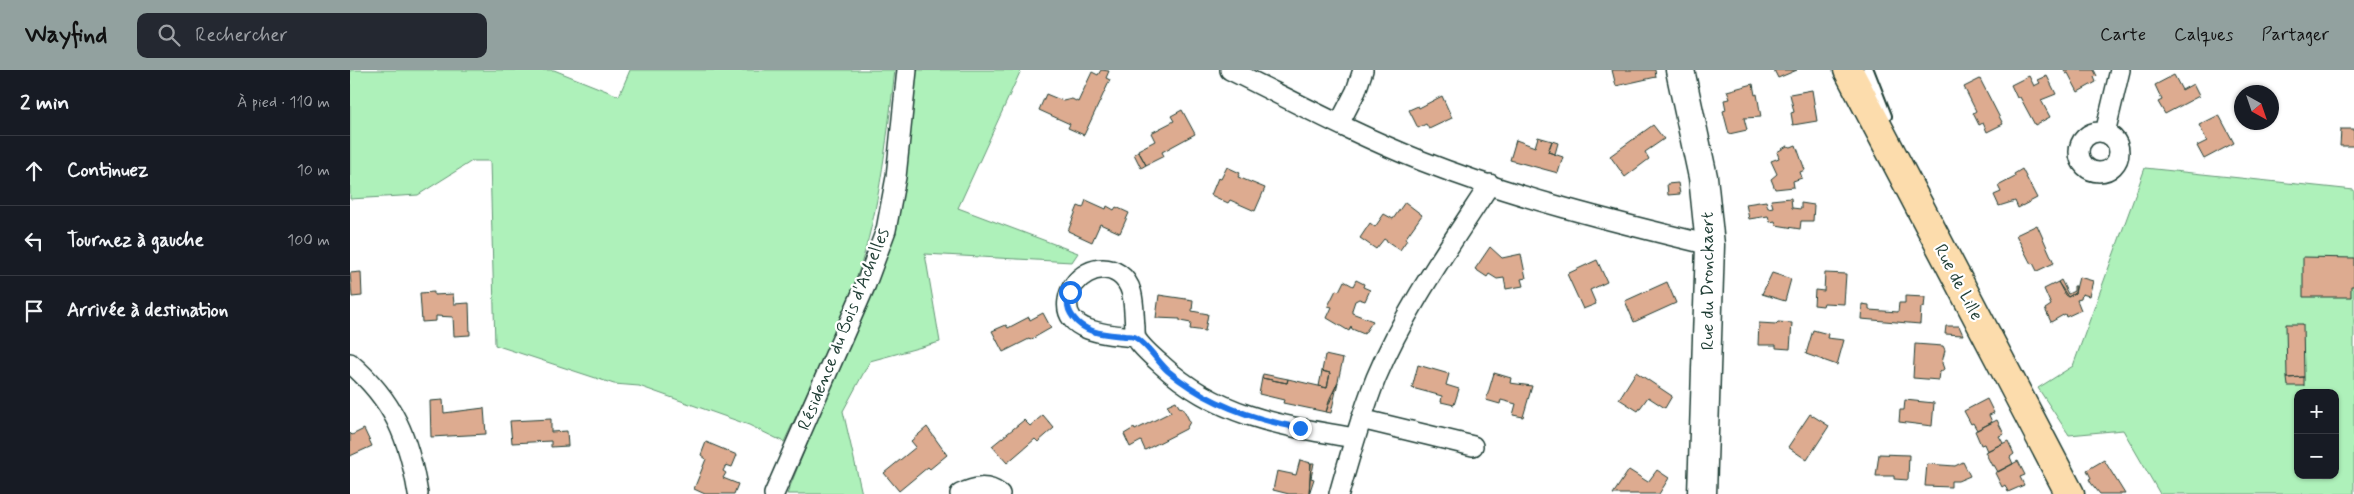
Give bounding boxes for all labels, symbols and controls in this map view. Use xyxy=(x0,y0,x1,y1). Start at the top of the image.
search box xyxy=(137,13,487,58)
text: Wayfind xyxy=(25,20,107,51)
icon: search xyxy=(155,21,183,49)
text: Rechercher xyxy=(195,23,288,48)
text: Carte xyxy=(2100,23,2146,47)
text: Calques xyxy=(2174,23,2233,47)
text: Partager xyxy=(2261,23,2329,47)
north arrow xyxy=(2234,85,2279,130)
text: 2 min xyxy=(20,89,69,117)
text: À pied · 110 m xyxy=(237,92,330,113)
icon: ahead xyxy=(20,157,48,185)
text: Continuez xyxy=(67,158,148,183)
text: 10 m xyxy=(297,160,330,181)
street label: Rue du Dronckaert xyxy=(1696,211,1720,350)
street label: Résidence du Bois d'Achelles xyxy=(792,225,896,434)
icon: left xyxy=(20,227,48,255)
text: Tournez à gauche xyxy=(67,228,204,253)
text: 100 m xyxy=(287,230,330,251)
street label: Rue de Lille xyxy=(1928,240,1988,325)
route start xyxy=(1059,281,1082,304)
icon: arrive xyxy=(20,297,48,325)
text: Arrivée à destination xyxy=(67,298,228,323)
map controls xyxy=(2294,389,2339,479)
button: + xyxy=(2294,389,2339,434)
route end xyxy=(1289,417,1312,440)
button: − xyxy=(2294,434,2339,479)

